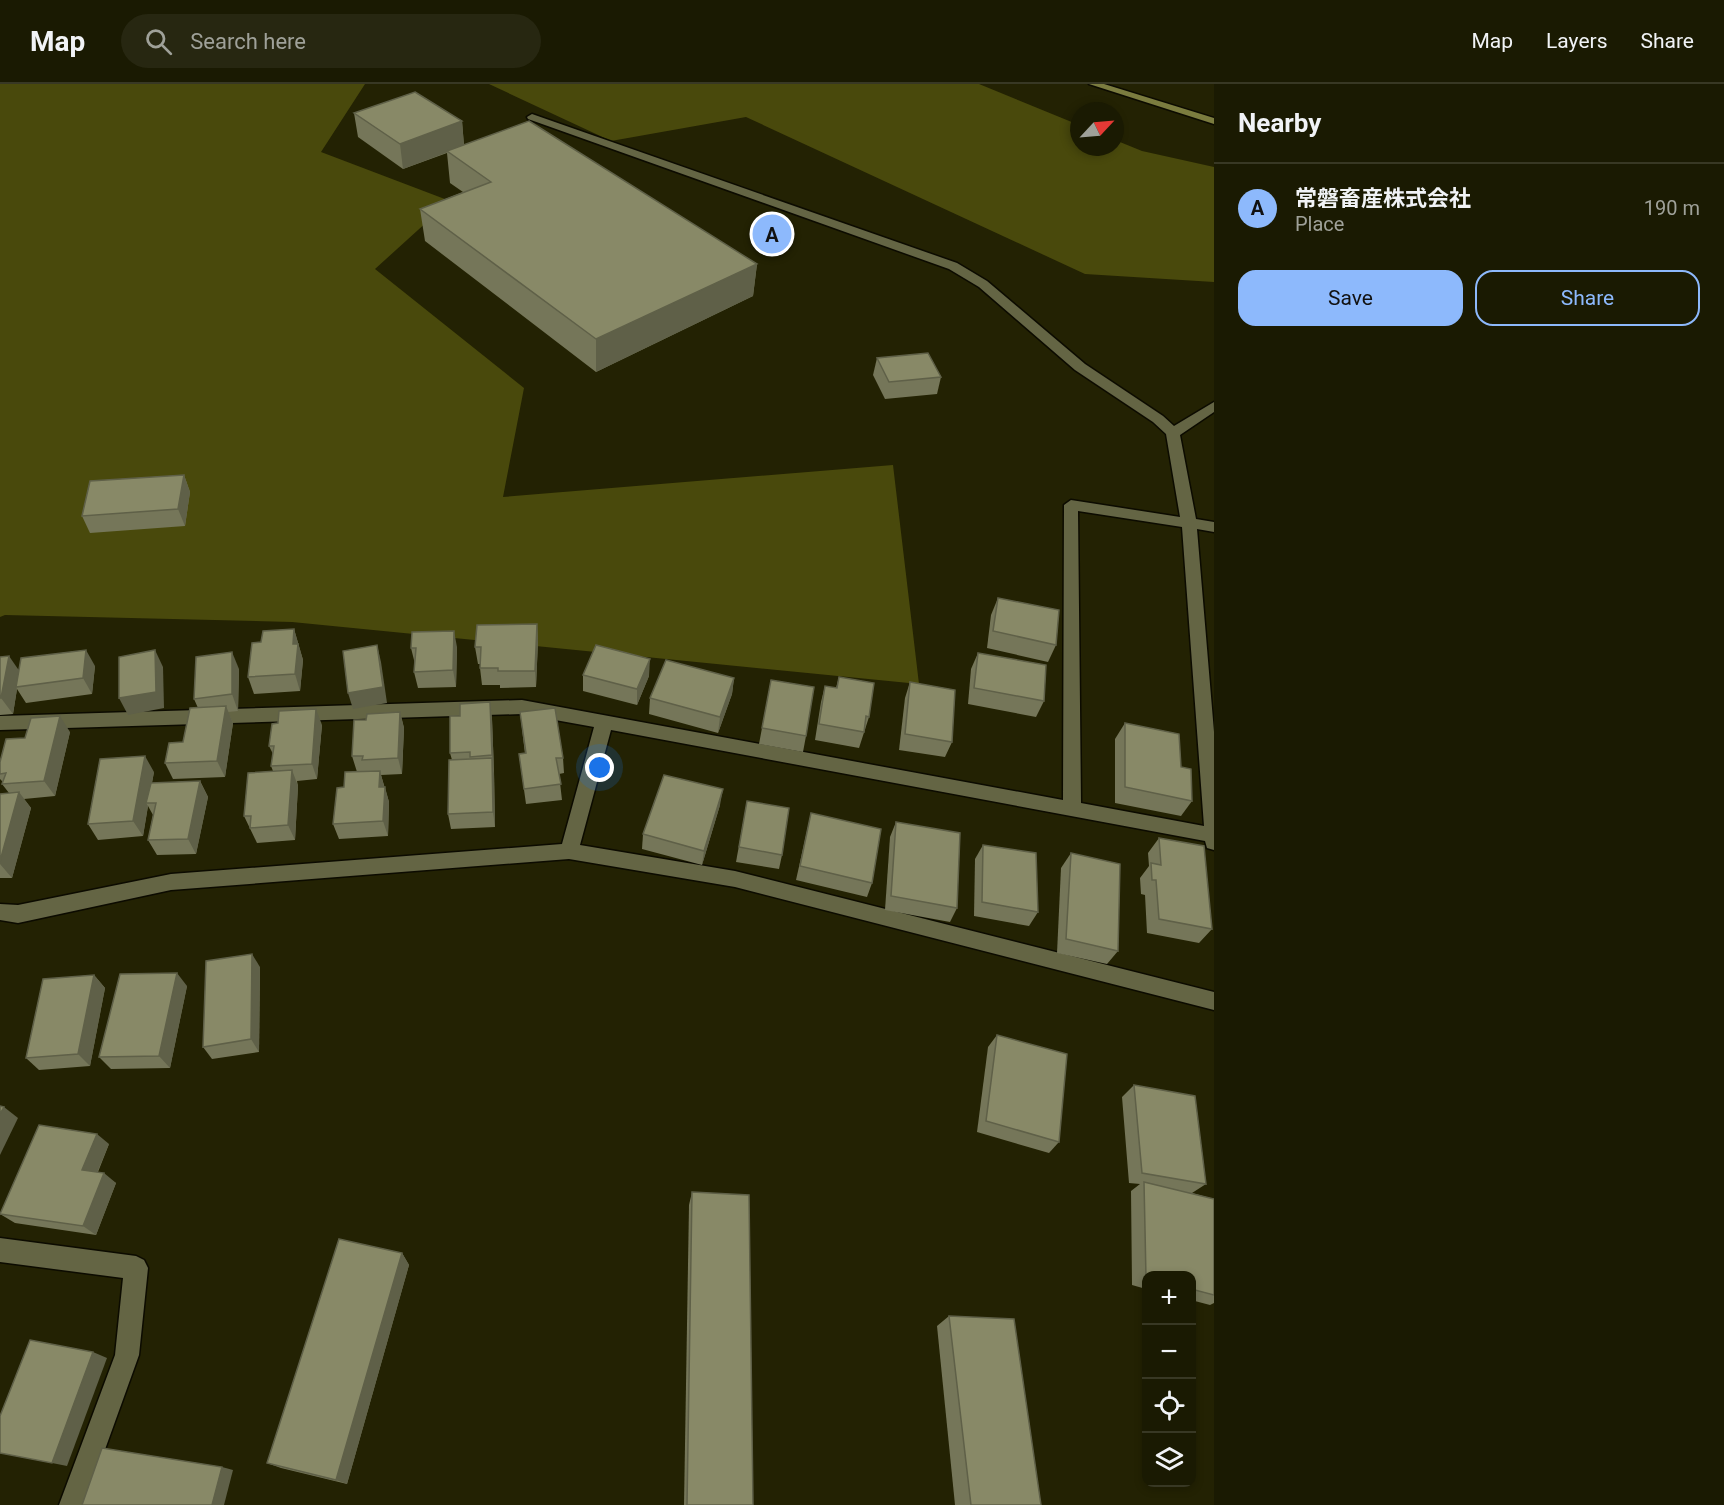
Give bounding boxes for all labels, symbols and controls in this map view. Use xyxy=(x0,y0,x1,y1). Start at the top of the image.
search box xyxy=(121,14,541,68)
text: Map xyxy=(30,25,85,58)
icon: search xyxy=(142,25,175,58)
text: Search here xyxy=(190,29,306,54)
text: Map xyxy=(1471,29,1513,53)
text: Layers xyxy=(1546,29,1607,53)
text: Share xyxy=(1640,29,1694,53)
north arrow xyxy=(1070,102,1124,156)
text: Nearby xyxy=(1238,108,1321,138)
text: 常磐畜産株式会社 xyxy=(1295,186,1471,211)
text: A xyxy=(1251,196,1264,220)
text: 190 m xyxy=(1644,196,1700,220)
pin: A xyxy=(752,212,792,256)
text: Place xyxy=(1295,212,1344,236)
button: Save xyxy=(1238,270,1463,326)
button: Share xyxy=(1475,270,1700,326)
your location xyxy=(585,753,614,782)
map controls xyxy=(1142,1271,1196,1487)
button: + xyxy=(1142,1271,1196,1325)
button: − xyxy=(1142,1325,1196,1379)
button: locate xyxy=(1142,1379,1196,1433)
button: layers xyxy=(1142,1433,1196,1487)

